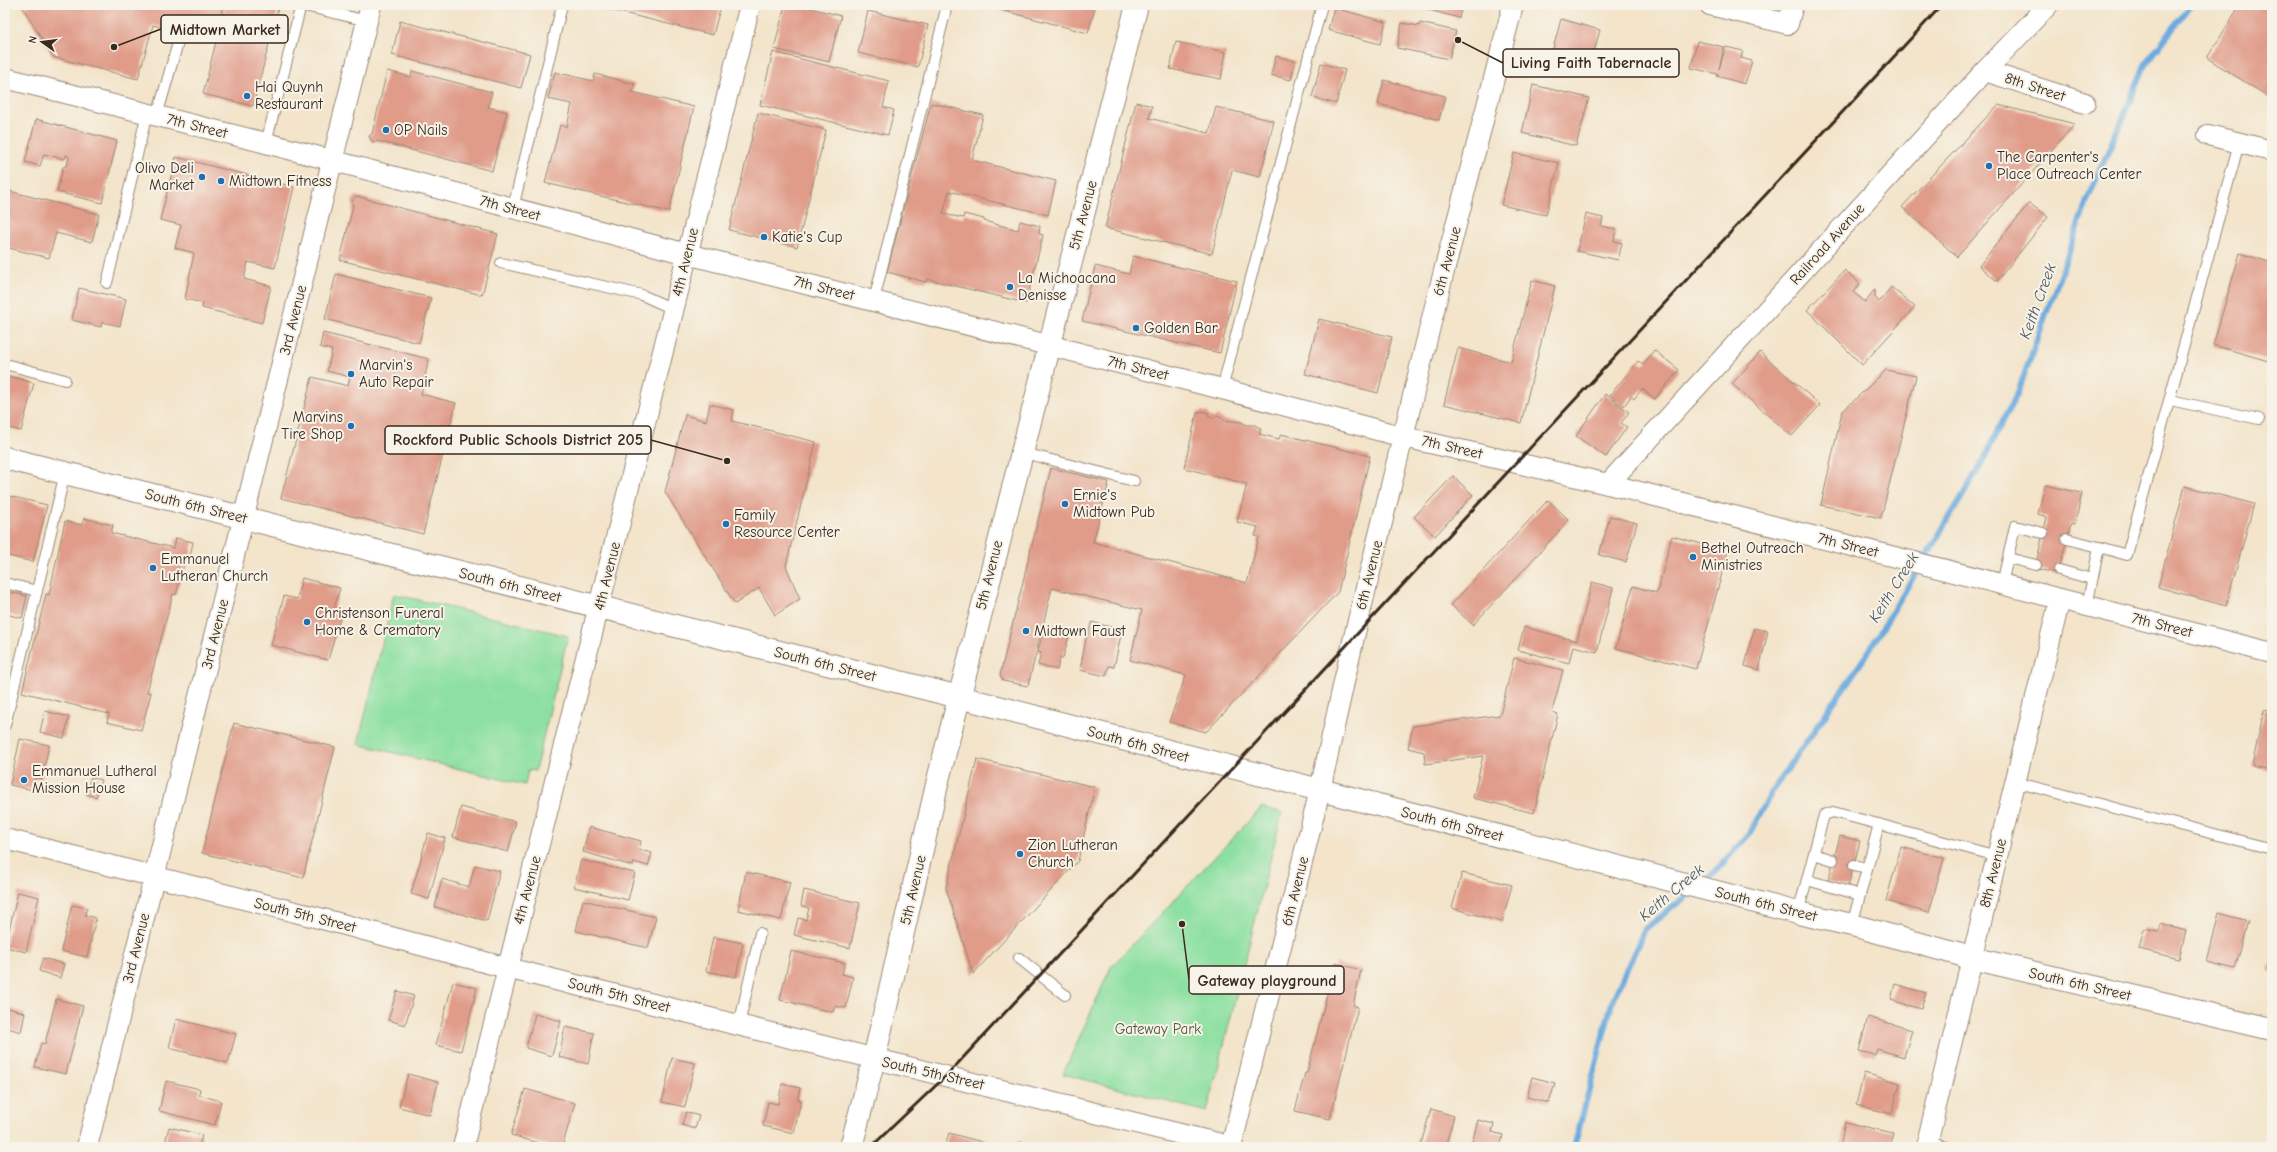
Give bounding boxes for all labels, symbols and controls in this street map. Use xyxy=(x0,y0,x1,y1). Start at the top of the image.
callout: Midtown Market xyxy=(161,15,288,43)
text: Midtown Market xyxy=(170,21,281,39)
north arrow xyxy=(22,22,62,62)
text: N xyxy=(26,35,40,45)
callout: Living Faith Tabernacle xyxy=(1503,49,1679,77)
text: Living Faith Tabernacle xyxy=(1511,54,1671,72)
street label: 8th Street xyxy=(2002,69,2068,105)
place label: Hai Quynh Restaurant xyxy=(255,78,323,113)
marker: Hai Quynh Restaurant xyxy=(242,91,252,101)
street label: 7th Street xyxy=(165,110,230,142)
place label: OP Nails xyxy=(394,121,448,139)
marker: OP Nails xyxy=(381,125,391,135)
place label: The Carpenter's Place Outreach Center xyxy=(1997,148,2141,183)
place label: Olivo Deli Market xyxy=(135,159,195,194)
marker: The Carpenter's Place Outreach Center xyxy=(1984,161,1994,171)
marker: Olivo Deli Market xyxy=(197,172,207,182)
place label: Midtown Fitness xyxy=(229,172,332,190)
marker: Midtown Fitness xyxy=(216,176,226,186)
street label: 5th Avenue xyxy=(1065,178,1101,252)
street label: 7th Street xyxy=(478,191,543,225)
street label: Railroad Avenue xyxy=(1786,199,1869,288)
street label: 6th Avenue xyxy=(1429,224,1465,298)
street label: 4th Avenue xyxy=(668,225,702,298)
place label: Katie's Cup xyxy=(772,228,842,246)
marker: Katie's Cup xyxy=(759,232,769,242)
water label: Keith Creek xyxy=(2016,261,2060,342)
place label: La Michoacana Denisse xyxy=(1018,269,1116,304)
street label: 7th Street xyxy=(792,272,857,304)
marker: La Michoacana Denisse xyxy=(1005,282,1015,292)
street label: 3rd Avenue xyxy=(276,283,311,357)
place label: Golden Bar xyxy=(1144,319,1218,337)
marker: Golden Bar xyxy=(1131,323,1141,333)
street label: 7th Street xyxy=(1106,352,1171,384)
place label: Marvin's Auto Repair xyxy=(359,356,434,391)
marker: Marvin's Auto Repair xyxy=(346,369,356,379)
place label: Marvins Tire Shop xyxy=(281,408,343,443)
marker: Marvins Tire Shop xyxy=(346,421,356,431)
callout: Rockford Public Schools District 205 xyxy=(385,426,651,454)
text: Rockford Public Schools District 205 xyxy=(393,431,643,449)
street label: 7th Street xyxy=(1420,431,1485,463)
street label: South 6th Street xyxy=(143,485,249,528)
place label: Ernie's Midtown Pub xyxy=(1073,486,1155,521)
marker: Ernie's Midtown Pub xyxy=(1060,499,1070,509)
place label: Family Resource Center xyxy=(734,506,840,541)
marker: Family Resource Center xyxy=(721,519,731,529)
street label: 7th Street xyxy=(1816,529,1881,561)
street label: 5th Avenue xyxy=(972,538,1006,612)
street label: 6th Avenue xyxy=(1352,538,1386,612)
street label: 4th Avenue xyxy=(590,539,624,612)
place label: Bethel Outreach Ministries xyxy=(1701,539,1804,574)
water label: Keith Creek xyxy=(1865,549,1923,626)
place label: Emmanuel Lutheran Church xyxy=(161,550,268,585)
marker: Bethel Outreach Ministries xyxy=(1688,552,1698,562)
marker: Emmanuel Lutheran Church xyxy=(148,563,158,573)
street label: South 6th Street xyxy=(457,564,563,607)
street label: 3rd Avenue xyxy=(198,597,233,671)
place label: Christenson Funeral Home & Crematory xyxy=(315,604,444,639)
street label: 7th Street xyxy=(2130,609,2195,641)
marker: Christenson Funeral Home & Crematory xyxy=(302,617,312,627)
place label: Midtown Faust xyxy=(1034,622,1126,640)
marker: Midtown Faust xyxy=(1021,626,1031,636)
street label: South 6th Street xyxy=(772,643,878,686)
street label: South 6th Street xyxy=(1085,722,1191,766)
place label: Emmanuel Lutheral Mission House xyxy=(32,762,157,797)
marker: Emmanuel Lutheral Mission House xyxy=(19,775,29,785)
street label: South 6th Street xyxy=(1399,803,1505,846)
place label: Zion Lutheran Church xyxy=(1028,836,1118,871)
street label: 8th Avenue xyxy=(1976,836,2010,910)
marker: Zion Lutheran Church xyxy=(1015,849,1025,859)
street label: 4th Avenue xyxy=(509,853,545,926)
street label: 5th Avenue xyxy=(896,853,930,927)
street label: 6th Avenue xyxy=(1278,854,1312,928)
water label: Keith Creek xyxy=(1636,860,1708,925)
street label: South 6th Street xyxy=(1713,883,1819,926)
street label: South 5th Street xyxy=(252,894,358,937)
street label: 3rd Avenue xyxy=(119,911,154,985)
street label: South 6th Street xyxy=(2027,964,2133,1005)
callout: Gateway playground xyxy=(1189,966,1344,994)
text: Gateway playground xyxy=(1197,972,1337,990)
street label: South 5th Street xyxy=(566,974,672,1017)
park label: Gateway Park xyxy=(1115,1020,1202,1038)
street label: South 5th Street xyxy=(880,1053,986,1094)

